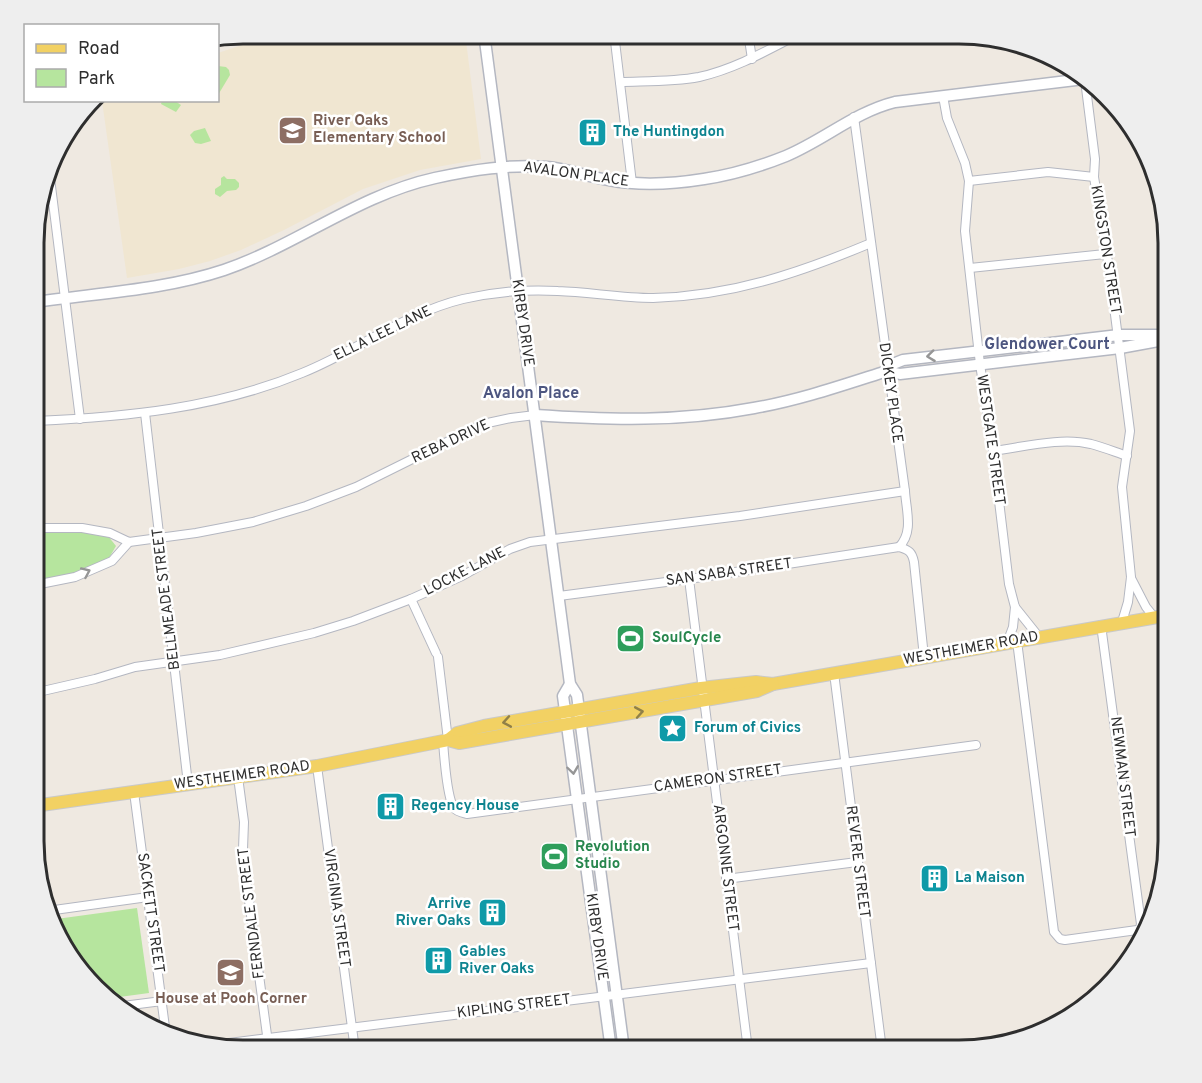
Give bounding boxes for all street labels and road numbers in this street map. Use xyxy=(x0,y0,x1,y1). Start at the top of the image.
street label: AVALON PLACE xyxy=(522,158,630,192)
street label: KINGSTON STREET xyxy=(1085,184,1125,316)
street label: KIRBY DRIVE xyxy=(506,278,538,368)
street label: ELLA LEE LANE xyxy=(331,302,435,366)
street label: DICKEY PLACE xyxy=(874,342,906,445)
street label: WESTGATE STREET xyxy=(971,373,1009,507)
street label: REBA DRIVE xyxy=(409,416,493,468)
street label: BELLMEADE STREET xyxy=(149,527,185,671)
street label: LOCKE LANE xyxy=(421,543,509,601)
street label: SAN SABA STREET xyxy=(665,555,793,591)
street label: WESTHEIMER ROAD xyxy=(902,628,1040,670)
street label: NEWMAN STREET xyxy=(1105,715,1139,839)
street label: WESTHEIMER ROAD xyxy=(173,757,311,795)
street label: CAMERON STREET xyxy=(653,761,783,797)
street label: ARGONNE STREET xyxy=(708,803,742,933)
street label: REVERE STREET xyxy=(841,804,873,920)
street label: FERNDALE STREET xyxy=(235,846,269,980)
street label: VIRGINIA STREET xyxy=(318,847,354,969)
street label: SACKETT STREET xyxy=(132,852,168,974)
street label: KIRBY DRIVE xyxy=(580,892,612,982)
street label: KIPLING STREET xyxy=(456,991,572,1023)

